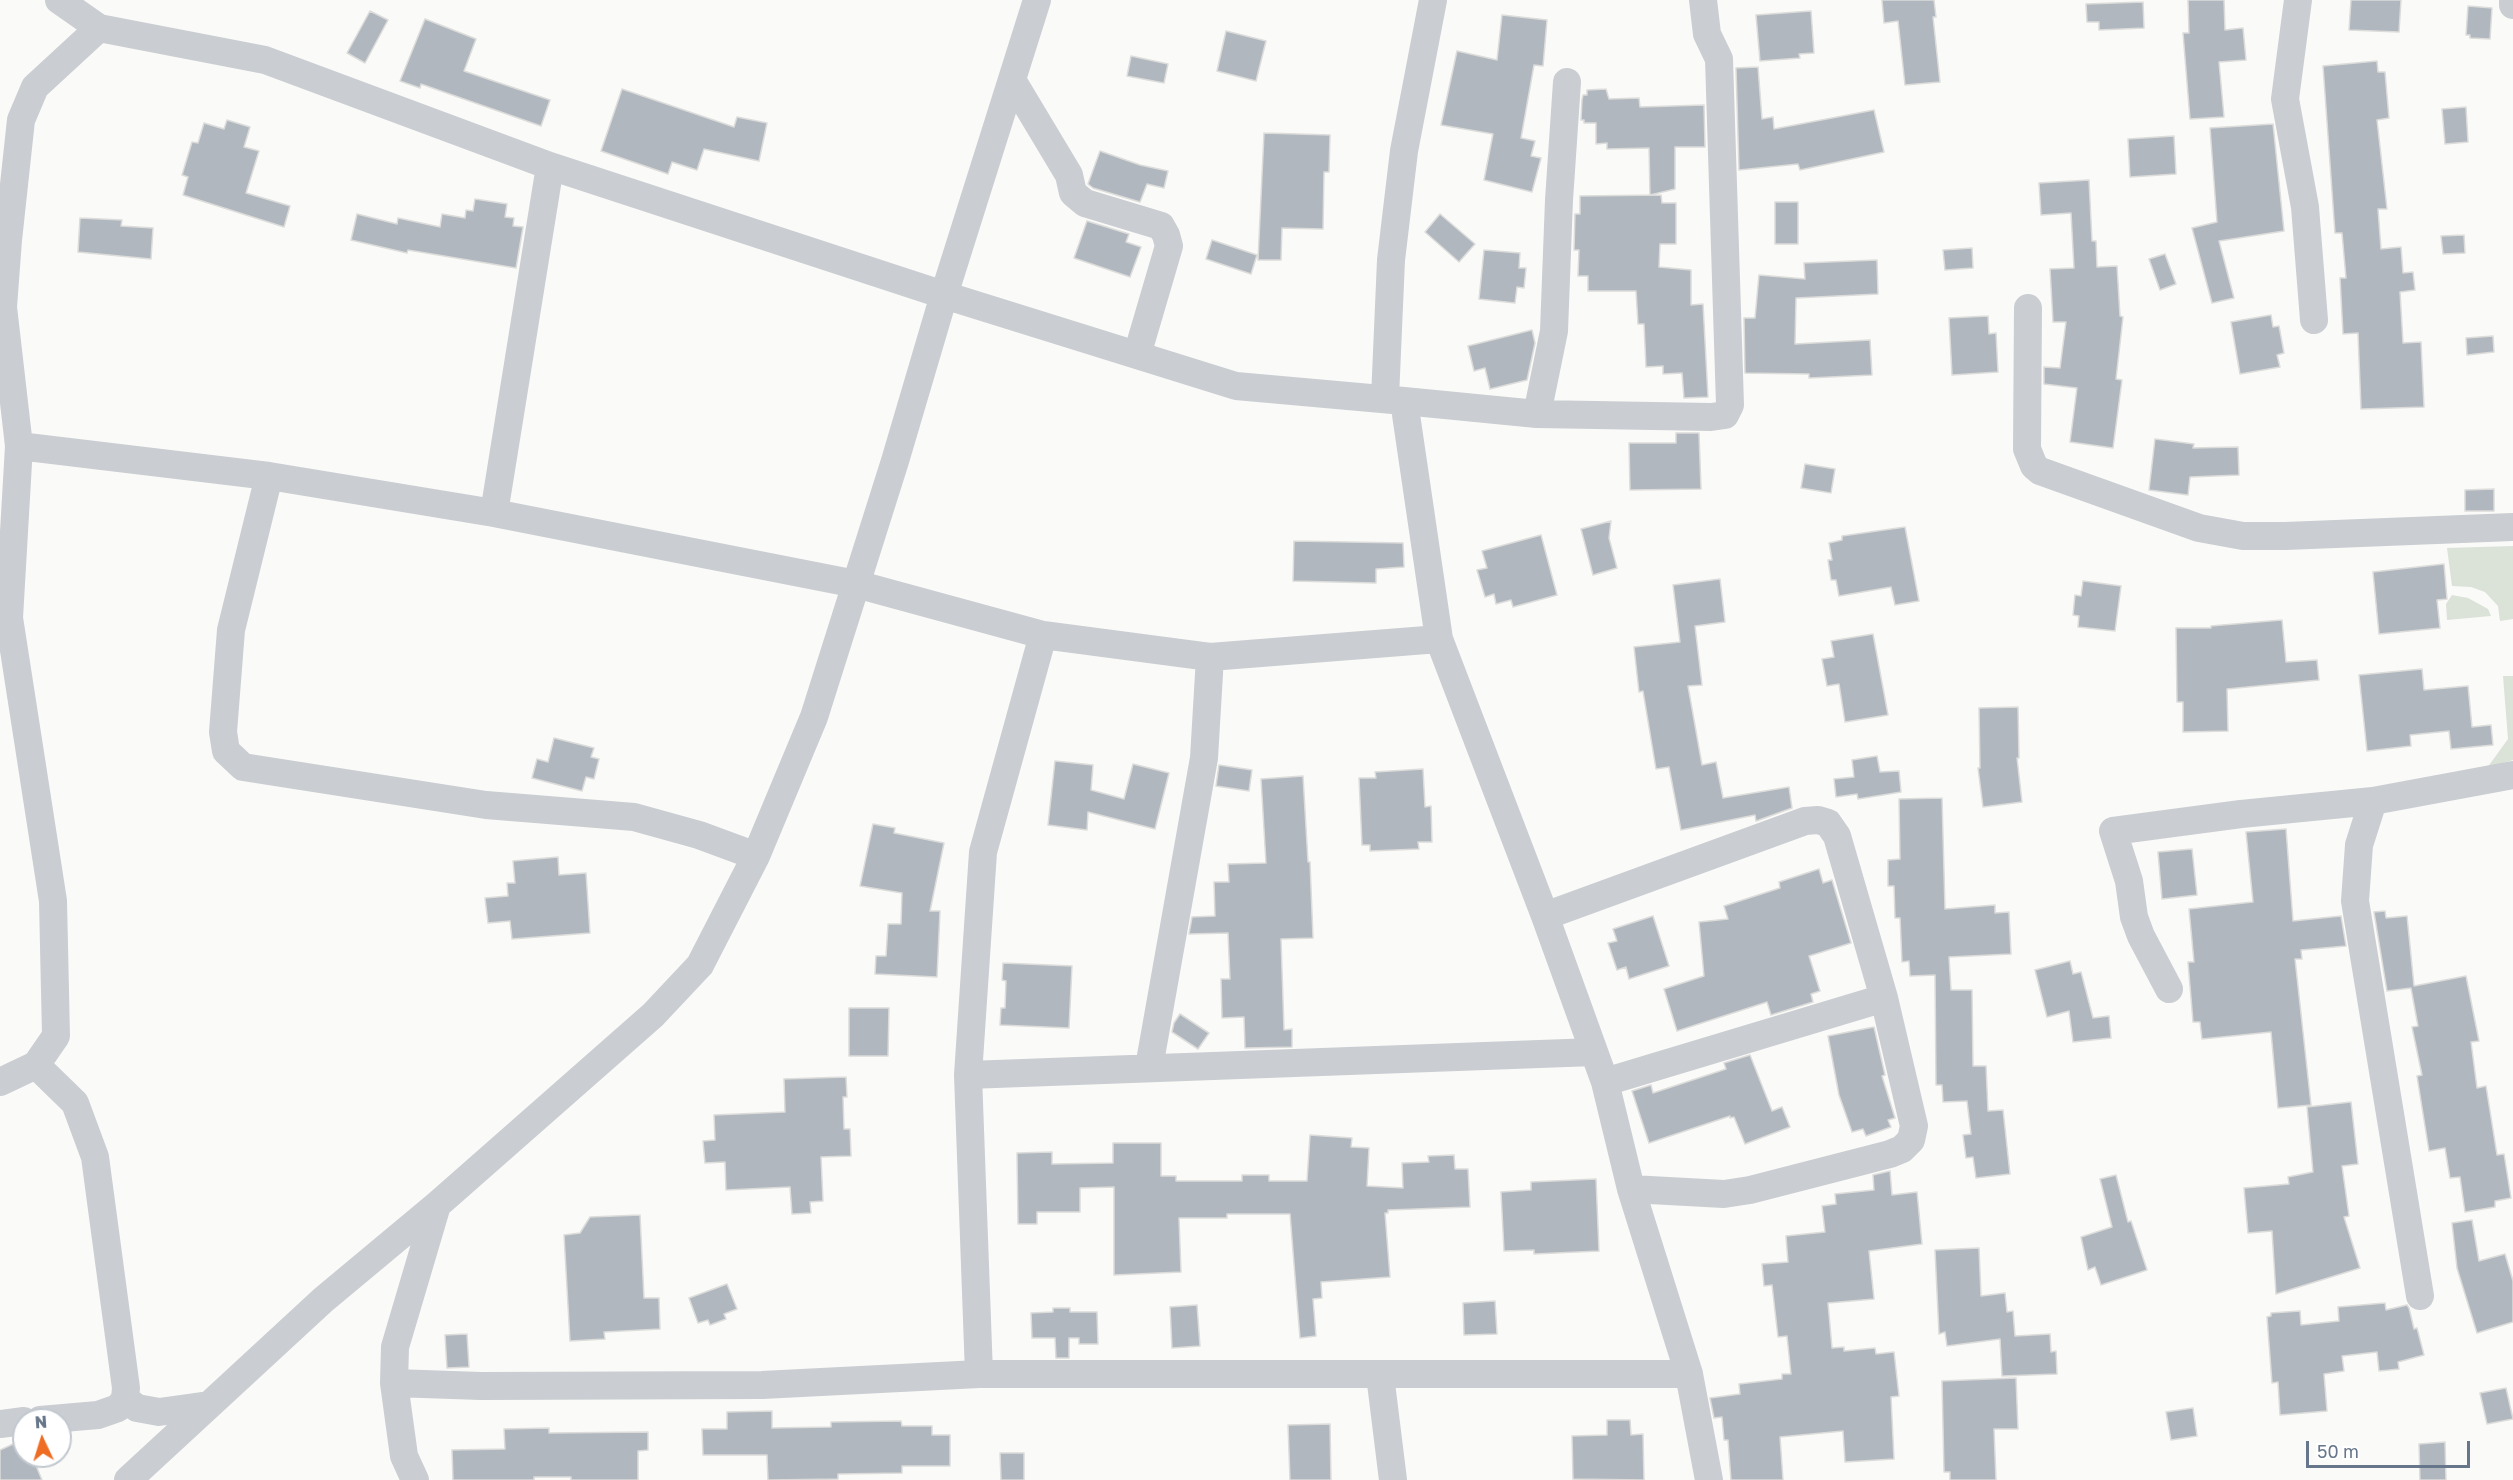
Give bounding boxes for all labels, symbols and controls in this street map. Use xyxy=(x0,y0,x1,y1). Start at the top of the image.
north arrow xyxy=(12,1408,72,1468)
text: N xyxy=(34,1412,48,1432)
scale bar xyxy=(2309,1429,2472,1467)
text: 50 m xyxy=(2317,1440,2359,1462)

